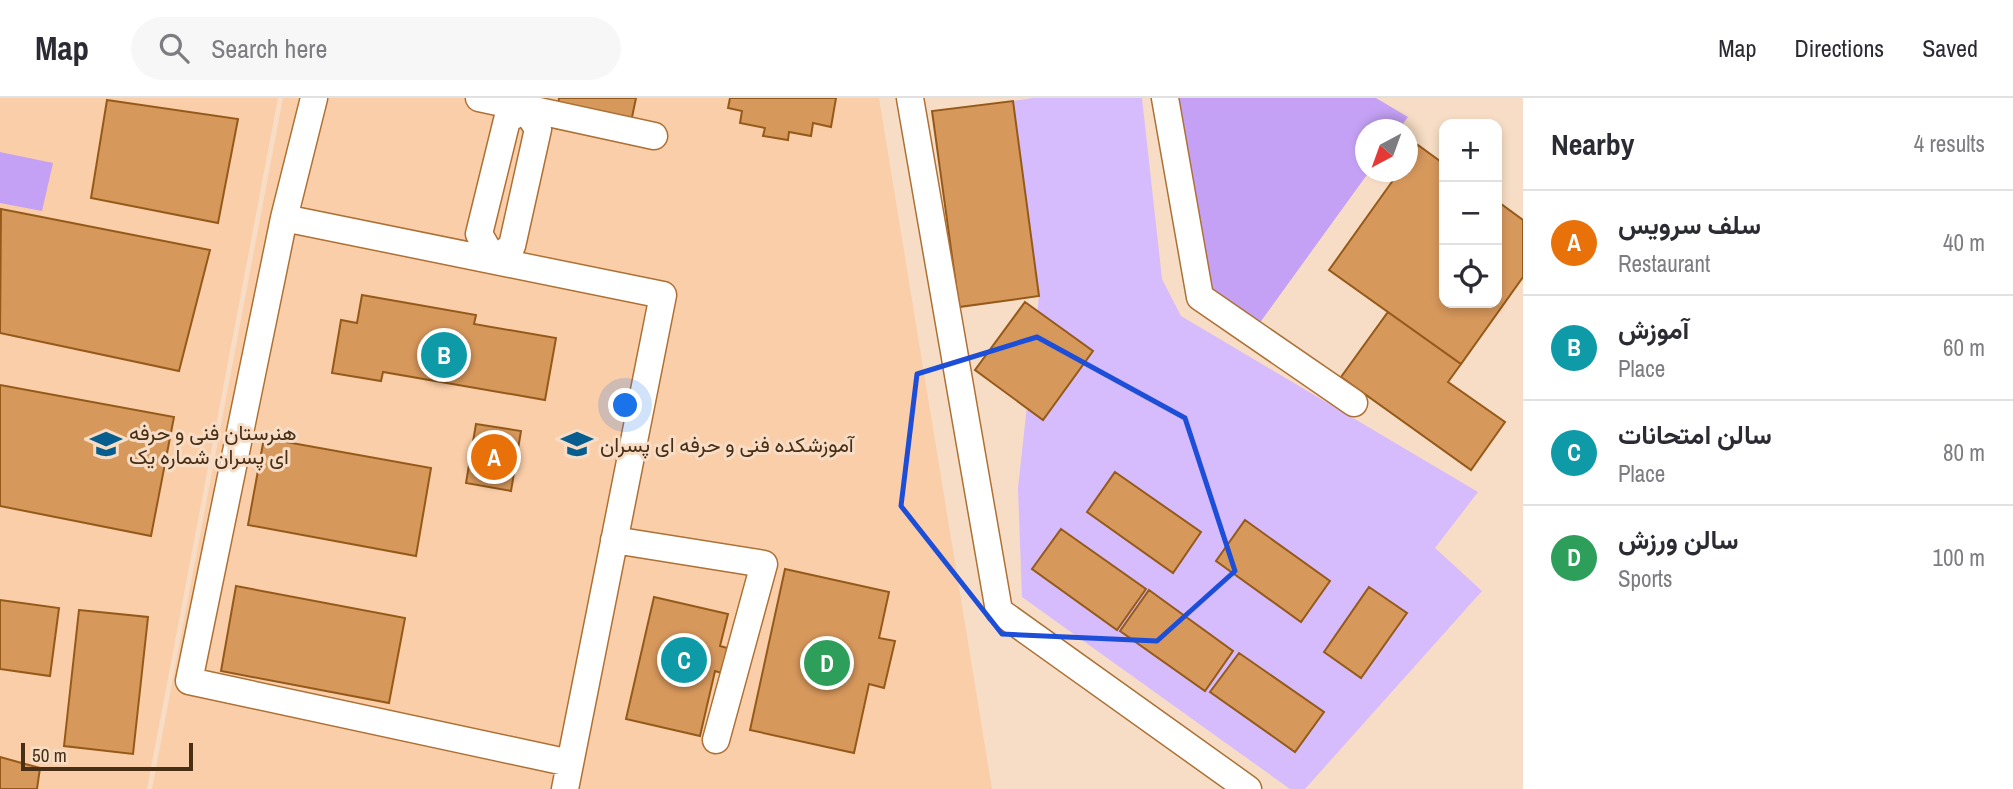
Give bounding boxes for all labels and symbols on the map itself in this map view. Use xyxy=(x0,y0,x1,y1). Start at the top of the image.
north arrow xyxy=(1355,119,1418,182)
pin: B xyxy=(421,329,467,381)
your location xyxy=(608,388,642,422)
place label: هنرستان فنی و حرفه ای پسران شماره یک xyxy=(129,418,297,471)
school or university icon: هنرستان فنی و حرفه ای پسران شماره یک xyxy=(89,427,123,461)
school or university icon: آموزشکده فنی و حرفه ای پسران xyxy=(560,427,594,461)
place label: آموزشکده فنی و حرفه ای پسران xyxy=(600,430,856,459)
pin: A xyxy=(471,431,517,483)
pin: C xyxy=(661,634,707,686)
pin: D xyxy=(804,637,850,689)
scale bar xyxy=(21,740,192,772)

